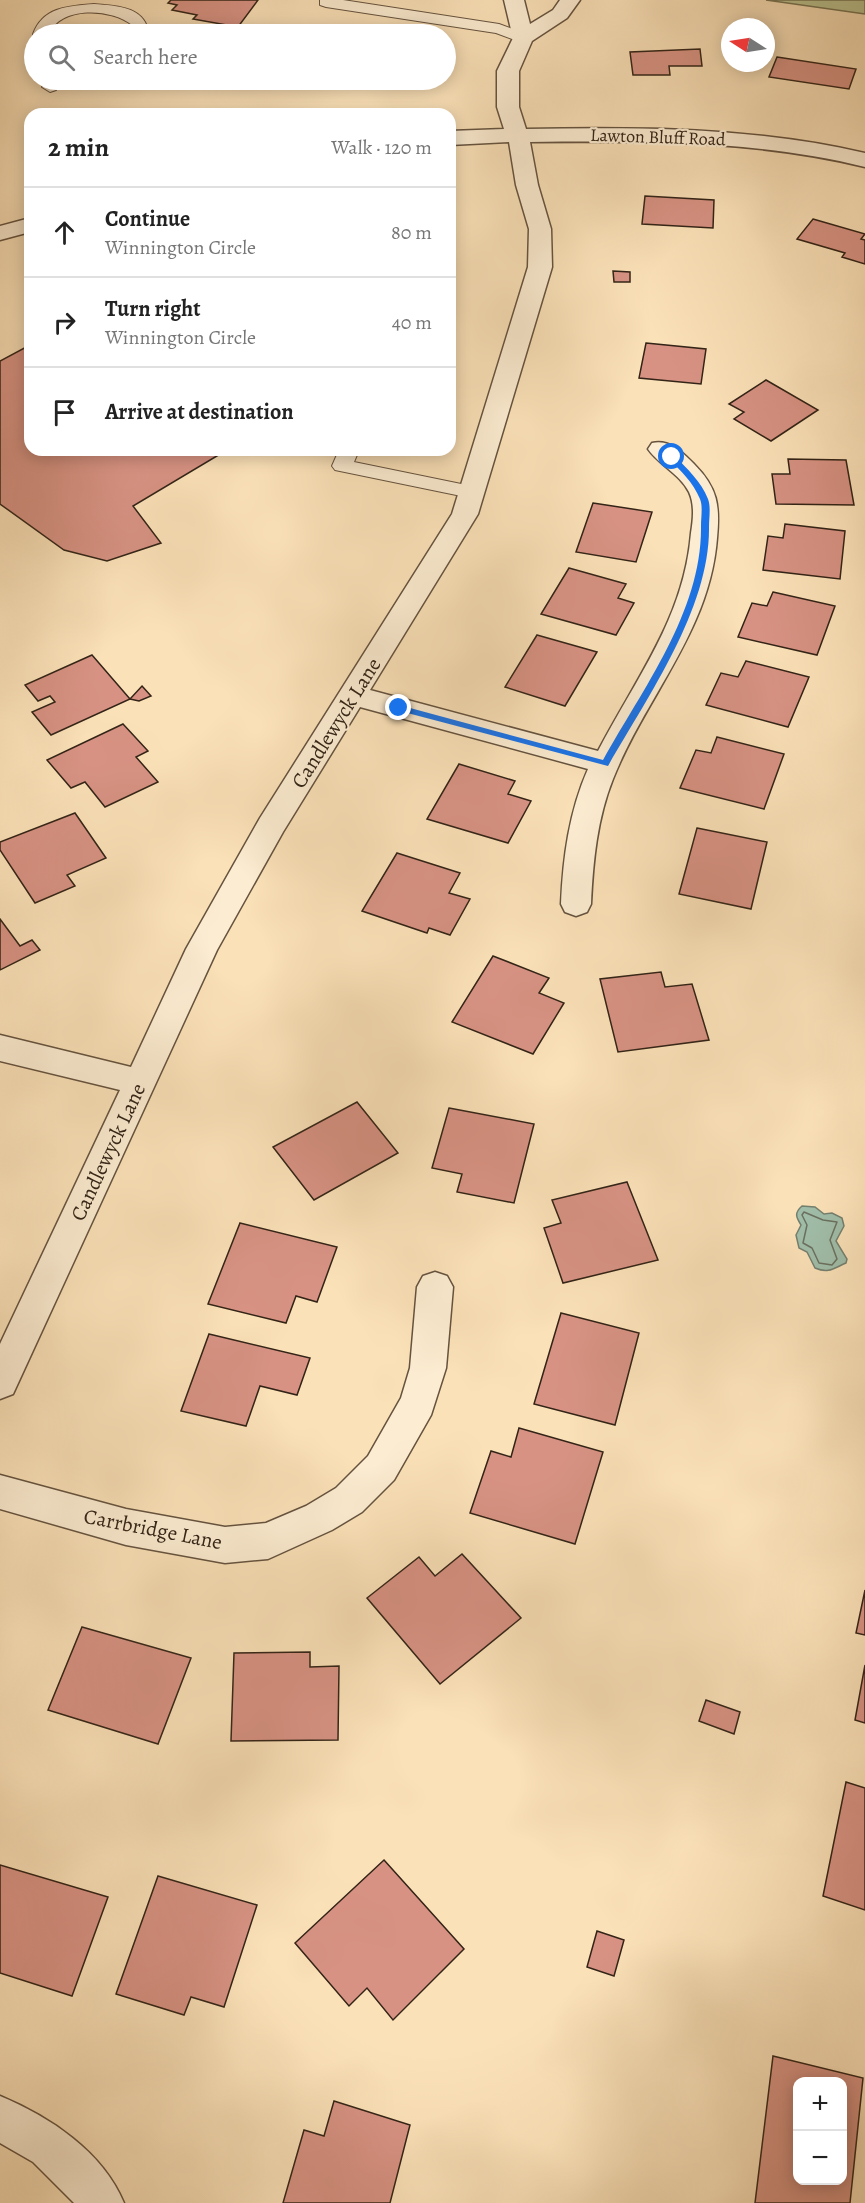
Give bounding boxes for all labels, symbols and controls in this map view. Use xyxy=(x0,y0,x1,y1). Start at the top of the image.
north arrow xyxy=(721,18,775,72)
search box xyxy=(24,24,456,90)
icon: search xyxy=(45,41,78,74)
text: Search here xyxy=(93,42,198,72)
street label: Lawton Bluff Road xyxy=(590,123,726,151)
text: 2 min xyxy=(48,130,109,165)
text: Walk · 120 m xyxy=(331,134,432,161)
text: Continue xyxy=(105,204,190,234)
icon: ahead xyxy=(48,216,81,249)
text: 80 m xyxy=(391,219,432,246)
text: Winnington Circle xyxy=(105,234,256,261)
text: Turn right xyxy=(105,294,201,324)
icon: right xyxy=(48,306,81,339)
text: 40 m xyxy=(392,309,432,336)
text: Winnington Circle xyxy=(105,324,256,351)
icon: arrive xyxy=(48,396,81,429)
text: Arrive at destination xyxy=(105,397,294,427)
route start xyxy=(658,443,684,469)
street label: Candlewyck Lane xyxy=(285,652,387,794)
route end xyxy=(385,694,411,720)
street label: Candlewyck Lane xyxy=(64,1079,152,1225)
street label: Carrbridge Lane xyxy=(81,1502,225,1556)
map controls xyxy=(793,2077,847,2185)
button: + xyxy=(793,2077,847,2131)
button: − xyxy=(793,2131,847,2185)

